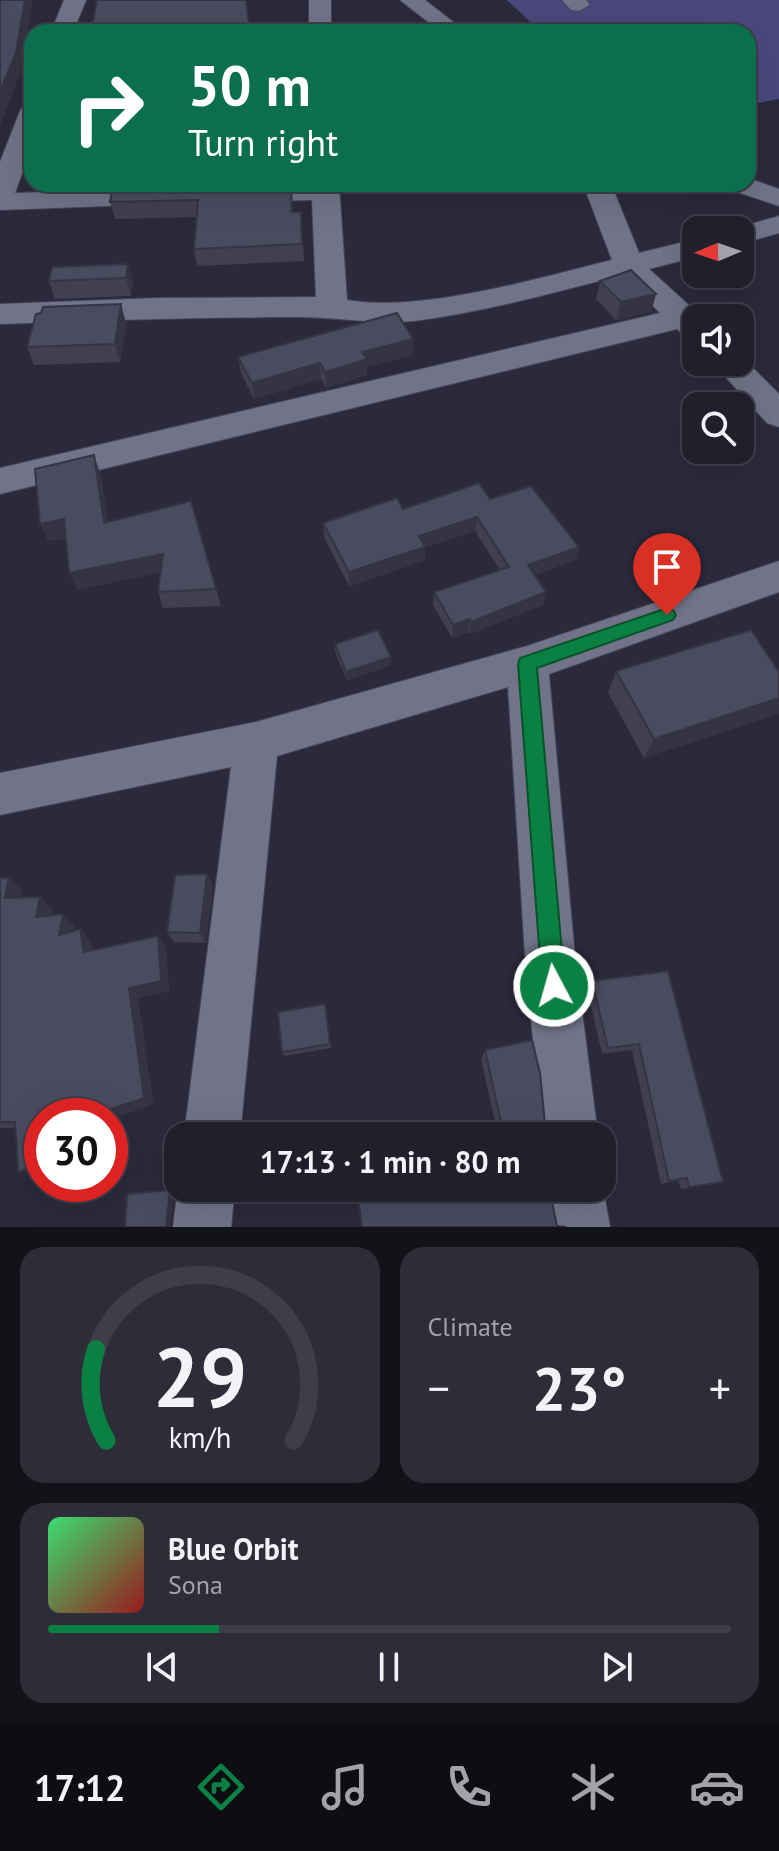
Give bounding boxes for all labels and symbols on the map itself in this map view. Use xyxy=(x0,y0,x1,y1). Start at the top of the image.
north arrow xyxy=(682,216,754,288)
pin xyxy=(633,533,701,615)
position arrow xyxy=(512,944,596,1028)
speed limit sign: 30 xyxy=(24,1098,128,1202)

